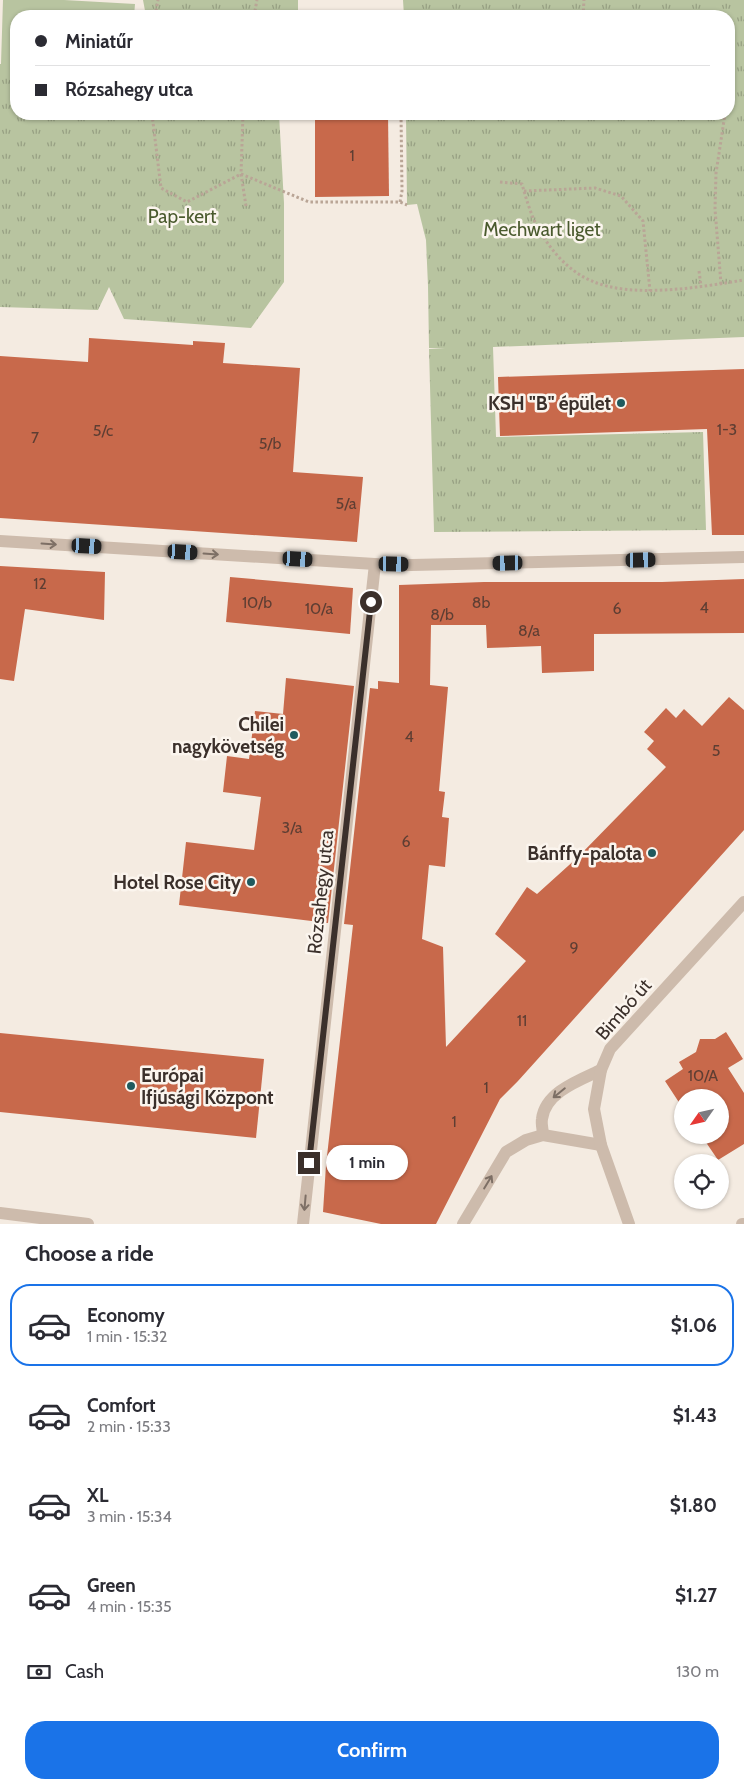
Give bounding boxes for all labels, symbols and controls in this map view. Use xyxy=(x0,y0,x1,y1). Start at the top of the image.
text: Miniatűr xyxy=(65,30,133,53)
text: Rózsahegy utca xyxy=(65,78,193,101)
house number: 1 xyxy=(349,146,355,165)
park label: Pap-kert xyxy=(148,205,217,228)
park label: Mechwart liget xyxy=(483,218,601,241)
place label: KSH "B" épület xyxy=(488,392,611,415)
marker: KSH "B" épület xyxy=(615,397,627,409)
house number: 1-3 xyxy=(717,420,737,439)
house number: 5/c xyxy=(93,421,113,440)
house number: 7 xyxy=(31,428,39,447)
house number: 5/b xyxy=(259,434,281,453)
house number: 5/a xyxy=(336,494,357,513)
car xyxy=(71,538,102,554)
one-way arrow xyxy=(40,539,56,548)
car xyxy=(167,544,198,560)
one-way arrow xyxy=(203,549,219,558)
car xyxy=(282,551,313,567)
car xyxy=(625,552,656,568)
car xyxy=(492,555,523,571)
car xyxy=(378,556,409,572)
house number: 12 xyxy=(33,574,47,593)
route start xyxy=(360,591,382,613)
house number: 10/b xyxy=(242,593,272,612)
house number: 8b xyxy=(472,593,490,612)
house number: 4 xyxy=(699,598,709,617)
house number: 10/a xyxy=(305,599,334,618)
house number: 6 xyxy=(612,599,622,618)
house number: 8/b xyxy=(430,605,454,624)
house number: 8/a xyxy=(518,621,540,640)
place label: Chilei nagykövetség xyxy=(172,713,284,758)
house number: 4 xyxy=(404,727,414,746)
marker: Chilei nagykövetség xyxy=(288,729,300,741)
house number: 5 xyxy=(712,741,720,760)
house number: 3/a xyxy=(282,818,303,837)
street label: Rózsahegy utca xyxy=(303,829,338,955)
house number: 6 xyxy=(401,832,411,851)
place label: Bánffy-palota xyxy=(527,842,643,865)
marker: Bánffy-palota xyxy=(646,847,658,859)
place label: Hotel Rose City xyxy=(113,871,242,894)
marker: Hotel Rose City xyxy=(245,876,257,888)
house number: 9 xyxy=(569,938,579,957)
street label: Bimbó út xyxy=(591,974,657,1045)
house number: 11 xyxy=(517,1011,527,1030)
place label: Európai Ifjúsági Központ xyxy=(141,1064,274,1109)
house number: 10/A xyxy=(688,1066,718,1085)
house number: 1 xyxy=(483,1078,489,1097)
marker: Európai Ifjúsági Központ xyxy=(125,1080,137,1092)
one-way arrow xyxy=(553,1088,566,1099)
north arrow xyxy=(674,1089,729,1144)
map controls xyxy=(674,1089,729,1209)
house number: 1 xyxy=(451,1112,457,1131)
callout: 1 min xyxy=(326,1146,409,1180)
route end xyxy=(298,1152,320,1174)
text: 1 min xyxy=(349,1153,385,1172)
button: locate xyxy=(674,1154,729,1209)
one-way arrow xyxy=(484,1176,494,1190)
one-way arrow xyxy=(300,1195,310,1211)
text: Choose a ride xyxy=(25,1240,154,1267)
icon: car xyxy=(27,1303,72,1348)
text: Economy xyxy=(87,1304,165,1327)
text: $1.06 xyxy=(671,1314,717,1337)
text: 1 min · 15:32 xyxy=(87,1327,167,1346)
icon: car xyxy=(27,1393,72,1438)
text: Comfort xyxy=(87,1394,156,1417)
text: $1.43 xyxy=(673,1404,717,1427)
text: 2 min · 15:33 xyxy=(87,1417,171,1436)
icon: car xyxy=(27,1483,72,1528)
text: XL xyxy=(87,1484,108,1507)
text: $1.80 xyxy=(670,1494,717,1517)
text: 3 min · 15:34 xyxy=(87,1507,172,1526)
icon: car xyxy=(27,1573,72,1618)
text: Green xyxy=(87,1574,136,1597)
text: $1.27 xyxy=(675,1584,717,1607)
text: 4 min · 15:35 xyxy=(87,1597,172,1616)
icon: cash xyxy=(25,1658,53,1686)
text: Cash xyxy=(65,1660,104,1683)
text: 130 m xyxy=(676,1662,719,1681)
button: Confirm xyxy=(25,1721,719,1779)

